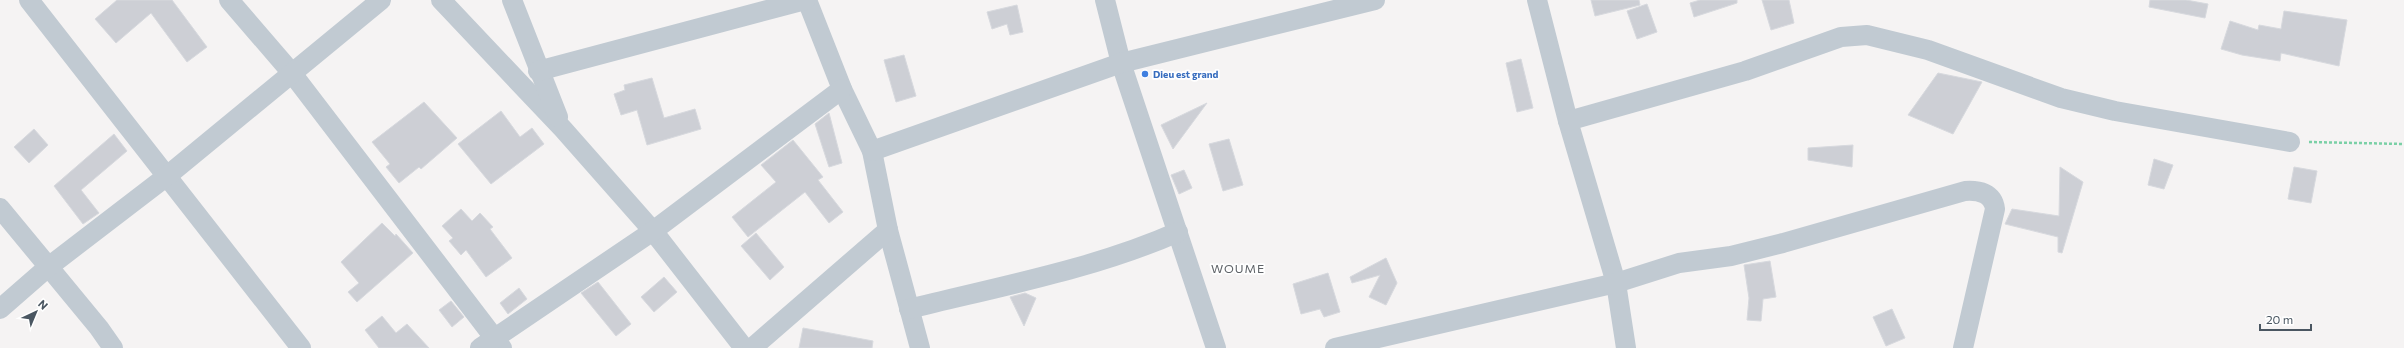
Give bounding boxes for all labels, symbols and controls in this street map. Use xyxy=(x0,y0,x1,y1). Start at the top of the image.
place label: Dieu est grand xyxy=(1153,68,1219,80)
marker: Dieu est grand xyxy=(1140,69,1150,79)
district label: WOUME xyxy=(1211,261,1265,275)
north arrow xyxy=(16,292,56,332)
text: N xyxy=(36,297,51,312)
scale bar xyxy=(2260,306,2311,332)
text: 20 m xyxy=(2266,312,2293,326)

